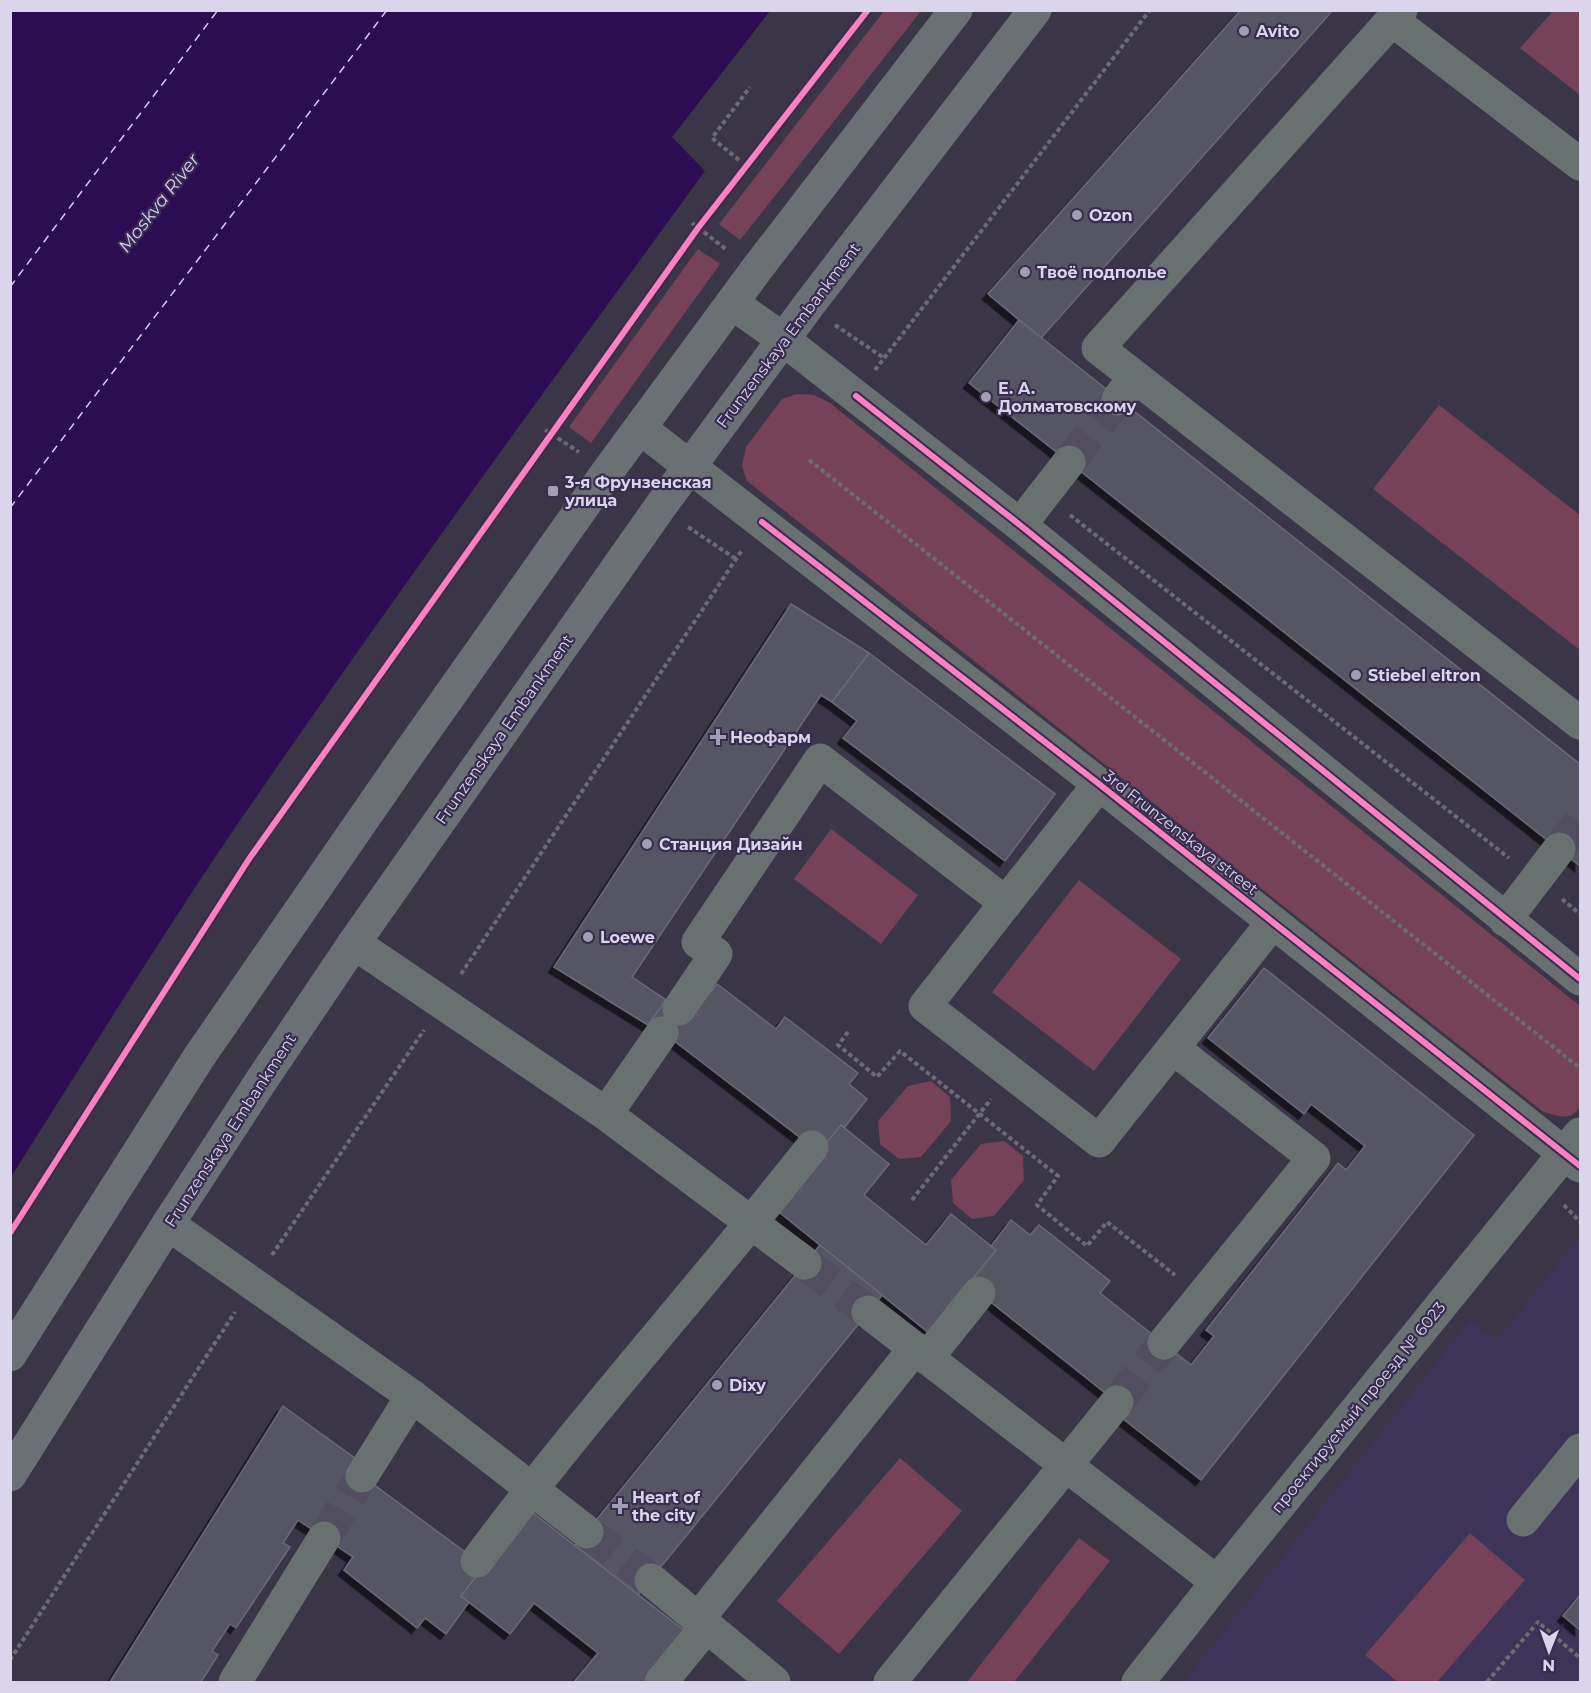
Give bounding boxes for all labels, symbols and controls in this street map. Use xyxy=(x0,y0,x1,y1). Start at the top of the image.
place label: Avito xyxy=(1255,22,1299,41)
marker: Avito xyxy=(1237,24,1251,38)
water label: Moskva River xyxy=(114,149,205,257)
place label: Ozon xyxy=(1089,206,1133,225)
marker: Ozon xyxy=(1070,208,1084,222)
street label: Frunzenskaya Embankment xyxy=(713,239,865,432)
place label: Твоё подполье xyxy=(1037,263,1167,282)
marker: Твоё подполье xyxy=(1018,265,1032,279)
place label: Е. А. Долматовскому xyxy=(998,379,1137,416)
marker: Е. А. Долматовскому xyxy=(979,390,993,404)
place label: 3-я Фрунзенская улица xyxy=(564,473,711,510)
marker: 3-я Фрунзенская улица xyxy=(546,484,560,498)
street label: Frunzenskaya Embankment xyxy=(432,630,578,828)
place label: Stiebel eltron xyxy=(1368,666,1481,685)
marker: Stiebel eltron xyxy=(1349,668,1363,682)
place label: Неофарм xyxy=(730,728,811,747)
marker: Неофарм xyxy=(711,730,725,744)
street label: 3rd Frunzenskaya street xyxy=(1099,766,1262,899)
place label: Станция Дизайн xyxy=(659,835,803,854)
marker: Станция Дизайн xyxy=(640,837,654,851)
place label: Loewe xyxy=(600,928,655,947)
marker: Loewe xyxy=(581,930,595,944)
street label: Frunzenskaya Embankment xyxy=(161,1030,300,1231)
street label: проектируемый проезд № 6023 xyxy=(1267,1298,1449,1517)
place label: Dixy xyxy=(729,1376,766,1395)
marker: Dixy xyxy=(710,1378,724,1392)
place label: Heart of the city xyxy=(632,1488,701,1525)
marker: Heart of the city xyxy=(613,1499,627,1513)
north arrow xyxy=(1519,1621,1579,1681)
text: N xyxy=(1542,1656,1555,1675)

